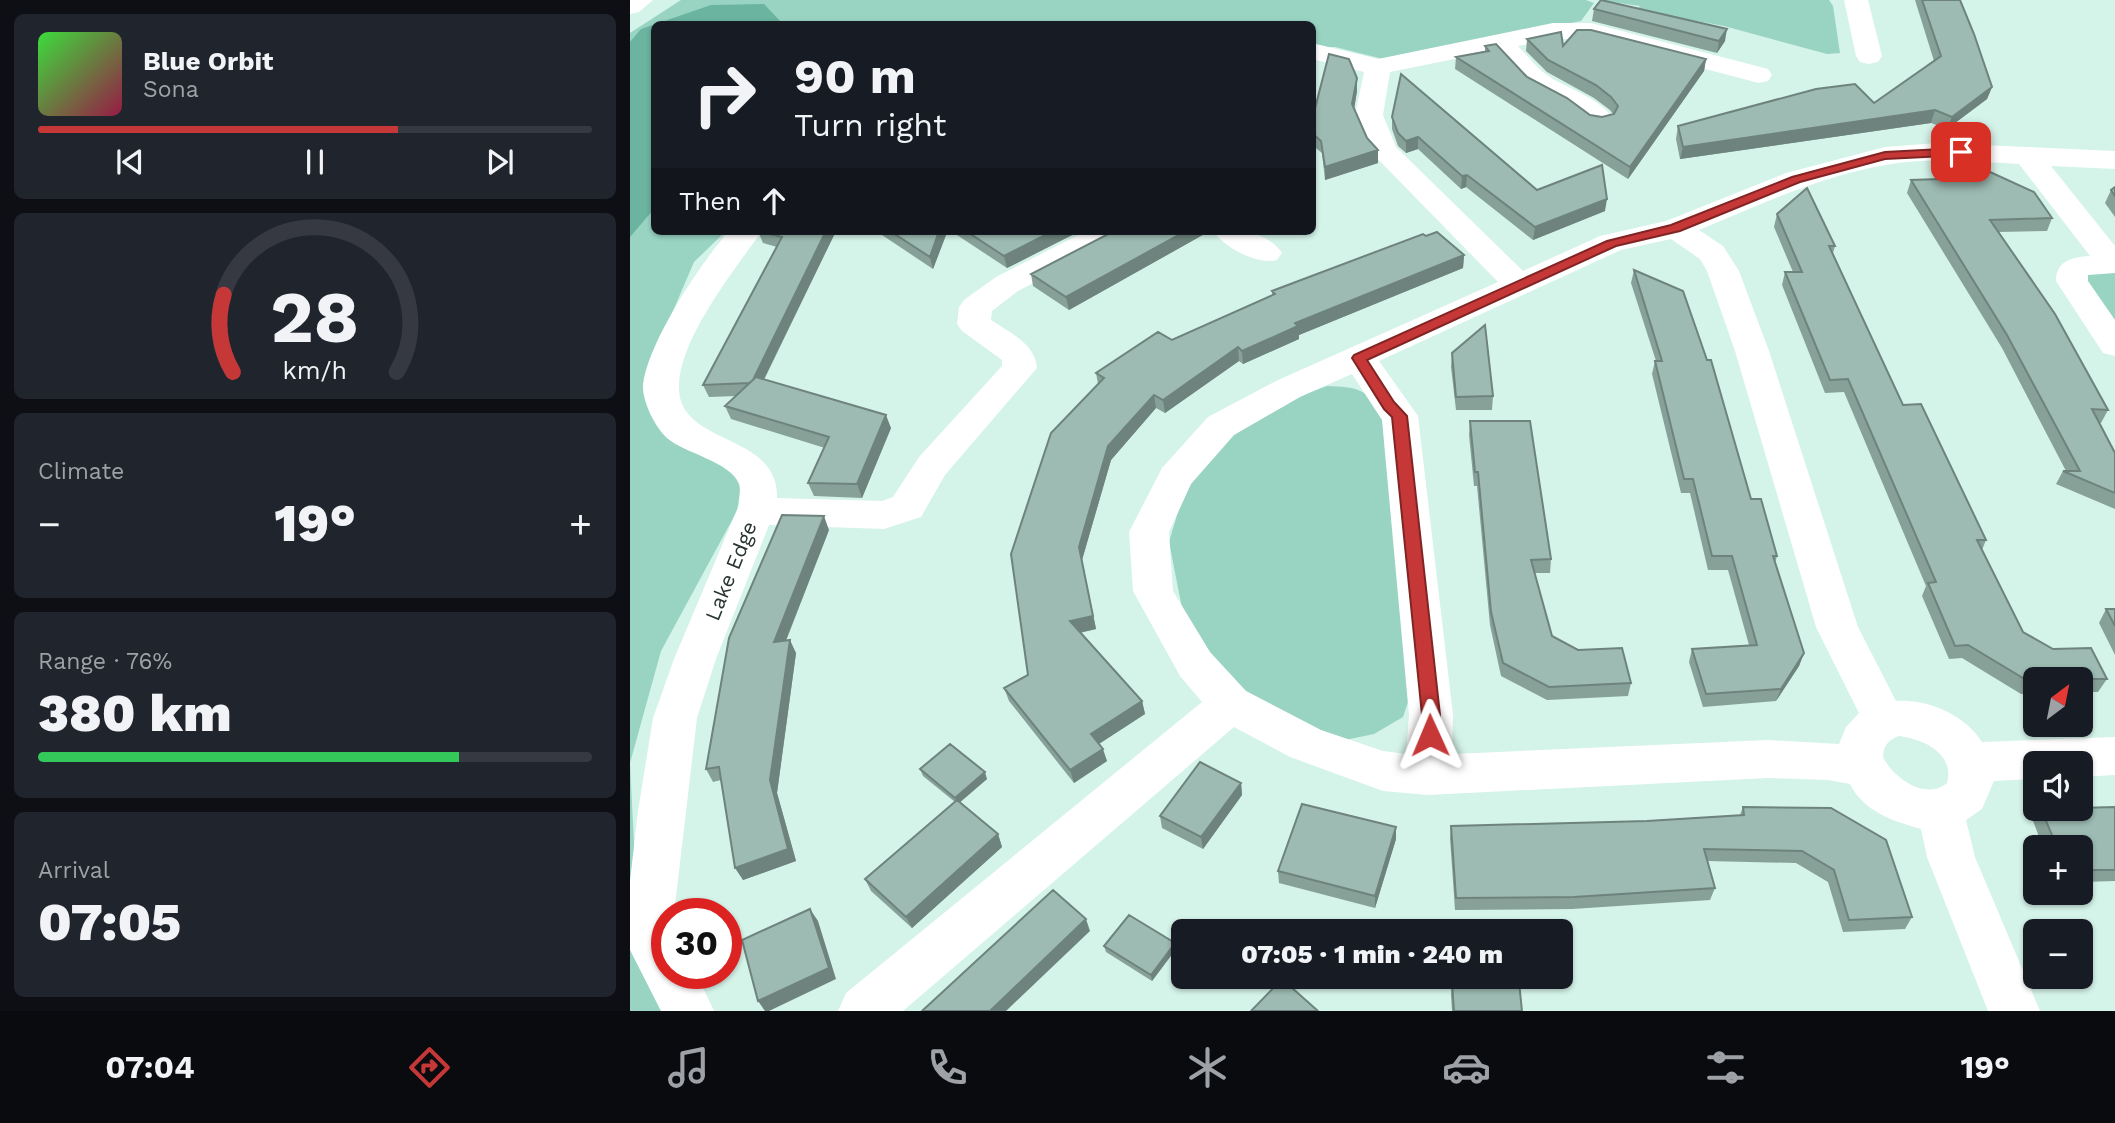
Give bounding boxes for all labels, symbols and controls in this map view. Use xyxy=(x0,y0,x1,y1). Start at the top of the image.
text: Blue Orbit xyxy=(143,46,273,76)
text: 90 m xyxy=(794,47,916,105)
icon: right xyxy=(679,49,770,140)
text: Sona xyxy=(143,76,199,103)
text: Turn right xyxy=(794,106,946,144)
pin xyxy=(1931,122,1991,182)
icon: arrive xyxy=(1942,133,1980,171)
icon: previous xyxy=(111,143,149,181)
icon: pause xyxy=(296,143,334,181)
icon: next xyxy=(481,143,519,181)
icon: ahead xyxy=(755,182,793,220)
text: Then xyxy=(679,186,741,216)
text: 28 xyxy=(270,275,360,361)
text: km/h xyxy=(283,356,347,385)
text: Climate xyxy=(38,458,124,485)
text: 19° xyxy=(274,493,356,554)
text: − xyxy=(38,502,61,546)
text: + xyxy=(569,502,592,546)
street label: Lake Edge xyxy=(699,518,762,624)
text: Range · 76% xyxy=(38,648,172,675)
north arrow xyxy=(2023,667,2093,737)
map controls xyxy=(2023,667,2093,989)
text: 380 km xyxy=(38,683,232,744)
position arrow xyxy=(1393,698,1467,772)
button: sound xyxy=(2023,751,2093,821)
button: + xyxy=(2023,835,2093,905)
text: Arrival xyxy=(38,857,110,884)
text: 07:05 xyxy=(38,892,181,953)
speed limit sign: 30 xyxy=(651,898,742,989)
button: − xyxy=(2023,919,2093,989)
text: 07:05 · 1 min · 240 m xyxy=(1241,939,1503,969)
icon: directions xyxy=(405,1043,454,1092)
icon: music xyxy=(664,1043,713,1092)
icon: phone xyxy=(923,1043,972,1092)
icon: climate xyxy=(1183,1043,1232,1092)
icon: car xyxy=(1442,1043,1491,1092)
icon: filters xyxy=(1701,1043,1750,1092)
text: 07:04 xyxy=(105,1048,195,1086)
text: 19° xyxy=(1960,1048,2010,1086)

